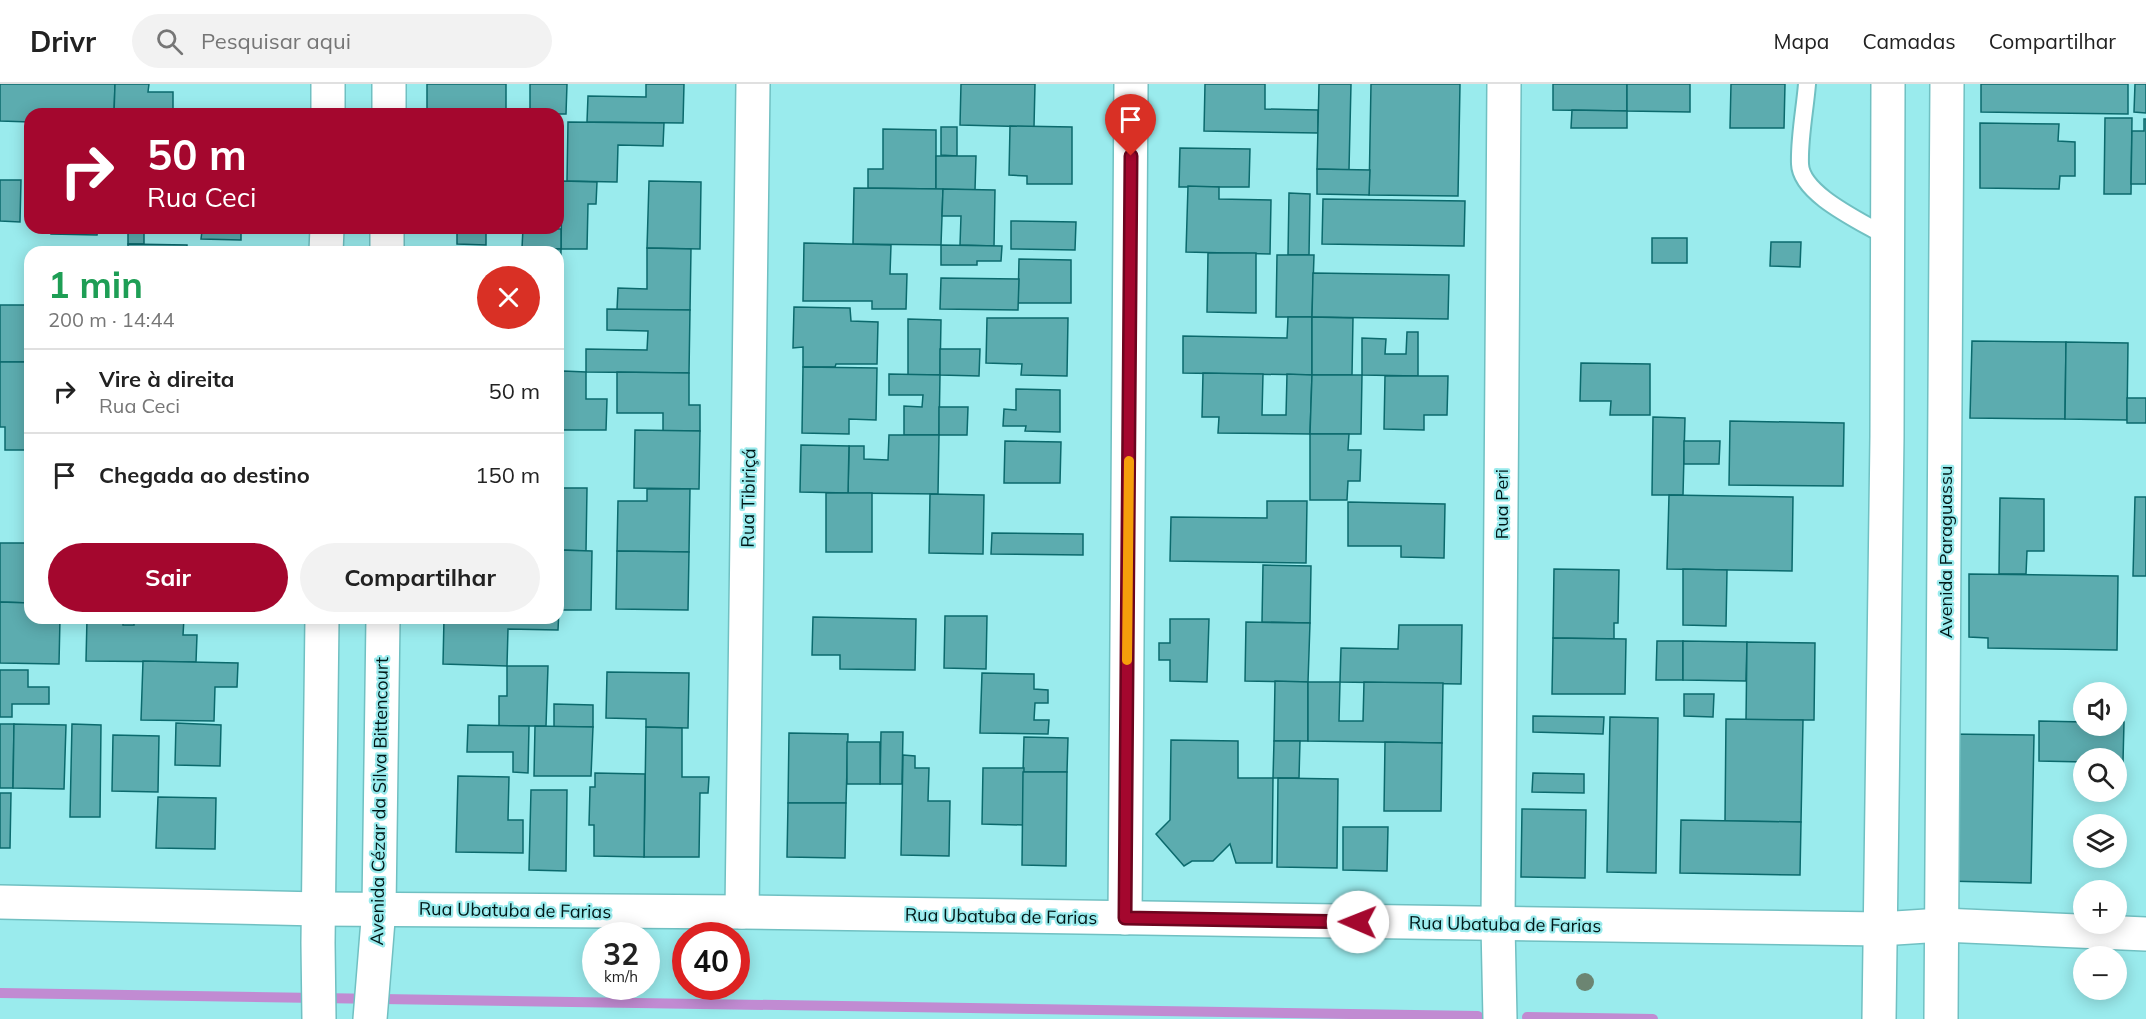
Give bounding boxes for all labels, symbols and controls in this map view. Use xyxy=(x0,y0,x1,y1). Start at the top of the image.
search box xyxy=(132,14,552,68)
text: Drivr xyxy=(30,24,96,59)
icon: search xyxy=(153,25,186,58)
text: Pesquisar aqui xyxy=(201,27,351,55)
text: Mapa xyxy=(1774,28,1829,54)
text: Camadas xyxy=(1862,28,1956,54)
text: Compartilhar xyxy=(1989,28,2116,54)
pin xyxy=(1105,94,1156,156)
icon: arrive xyxy=(1114,103,1147,136)
text: 50 m xyxy=(147,128,247,181)
icon: right xyxy=(48,132,126,210)
text: Rua Ceci xyxy=(147,180,257,214)
text: 1 min xyxy=(48,262,143,307)
button: close xyxy=(477,266,540,329)
text: 200 m · 14:44 xyxy=(48,307,174,332)
text: Vire à direita xyxy=(99,365,234,393)
icon: right xyxy=(48,375,81,408)
text: 50 m xyxy=(489,377,540,405)
text: Rua Ceci xyxy=(99,393,180,418)
street label: Rua Tibiriçá xyxy=(736,448,760,548)
icon: arrive xyxy=(48,459,81,492)
text: Chegada ao destino xyxy=(99,461,310,489)
text: 150 m xyxy=(475,461,540,489)
street label: Avenida Paraguassu xyxy=(1934,466,1957,638)
street label: Rua Peri xyxy=(1490,469,1513,539)
button: Sair xyxy=(48,543,288,612)
button: Compartilhar xyxy=(300,543,540,612)
street label: Avenida Cézar da Silva Bittencourt xyxy=(365,657,393,945)
map controls xyxy=(2073,682,2127,1000)
button: sound xyxy=(2073,682,2127,736)
button: search xyxy=(2073,748,2127,802)
button: layers xyxy=(2073,814,2127,868)
button: + xyxy=(2073,880,2127,934)
position arrow xyxy=(1326,890,1390,954)
street label: Rua Ubatuba de Farias xyxy=(419,897,611,923)
street label: Rua Ubatuba de Farias xyxy=(905,903,1097,929)
street label: Rua Ubatuba de Farias xyxy=(1409,911,1601,937)
speed limit sign: 40 xyxy=(672,922,750,1000)
text: 32 xyxy=(603,935,639,973)
button: − xyxy=(2073,946,2127,1000)
text: km/h xyxy=(604,967,638,986)

